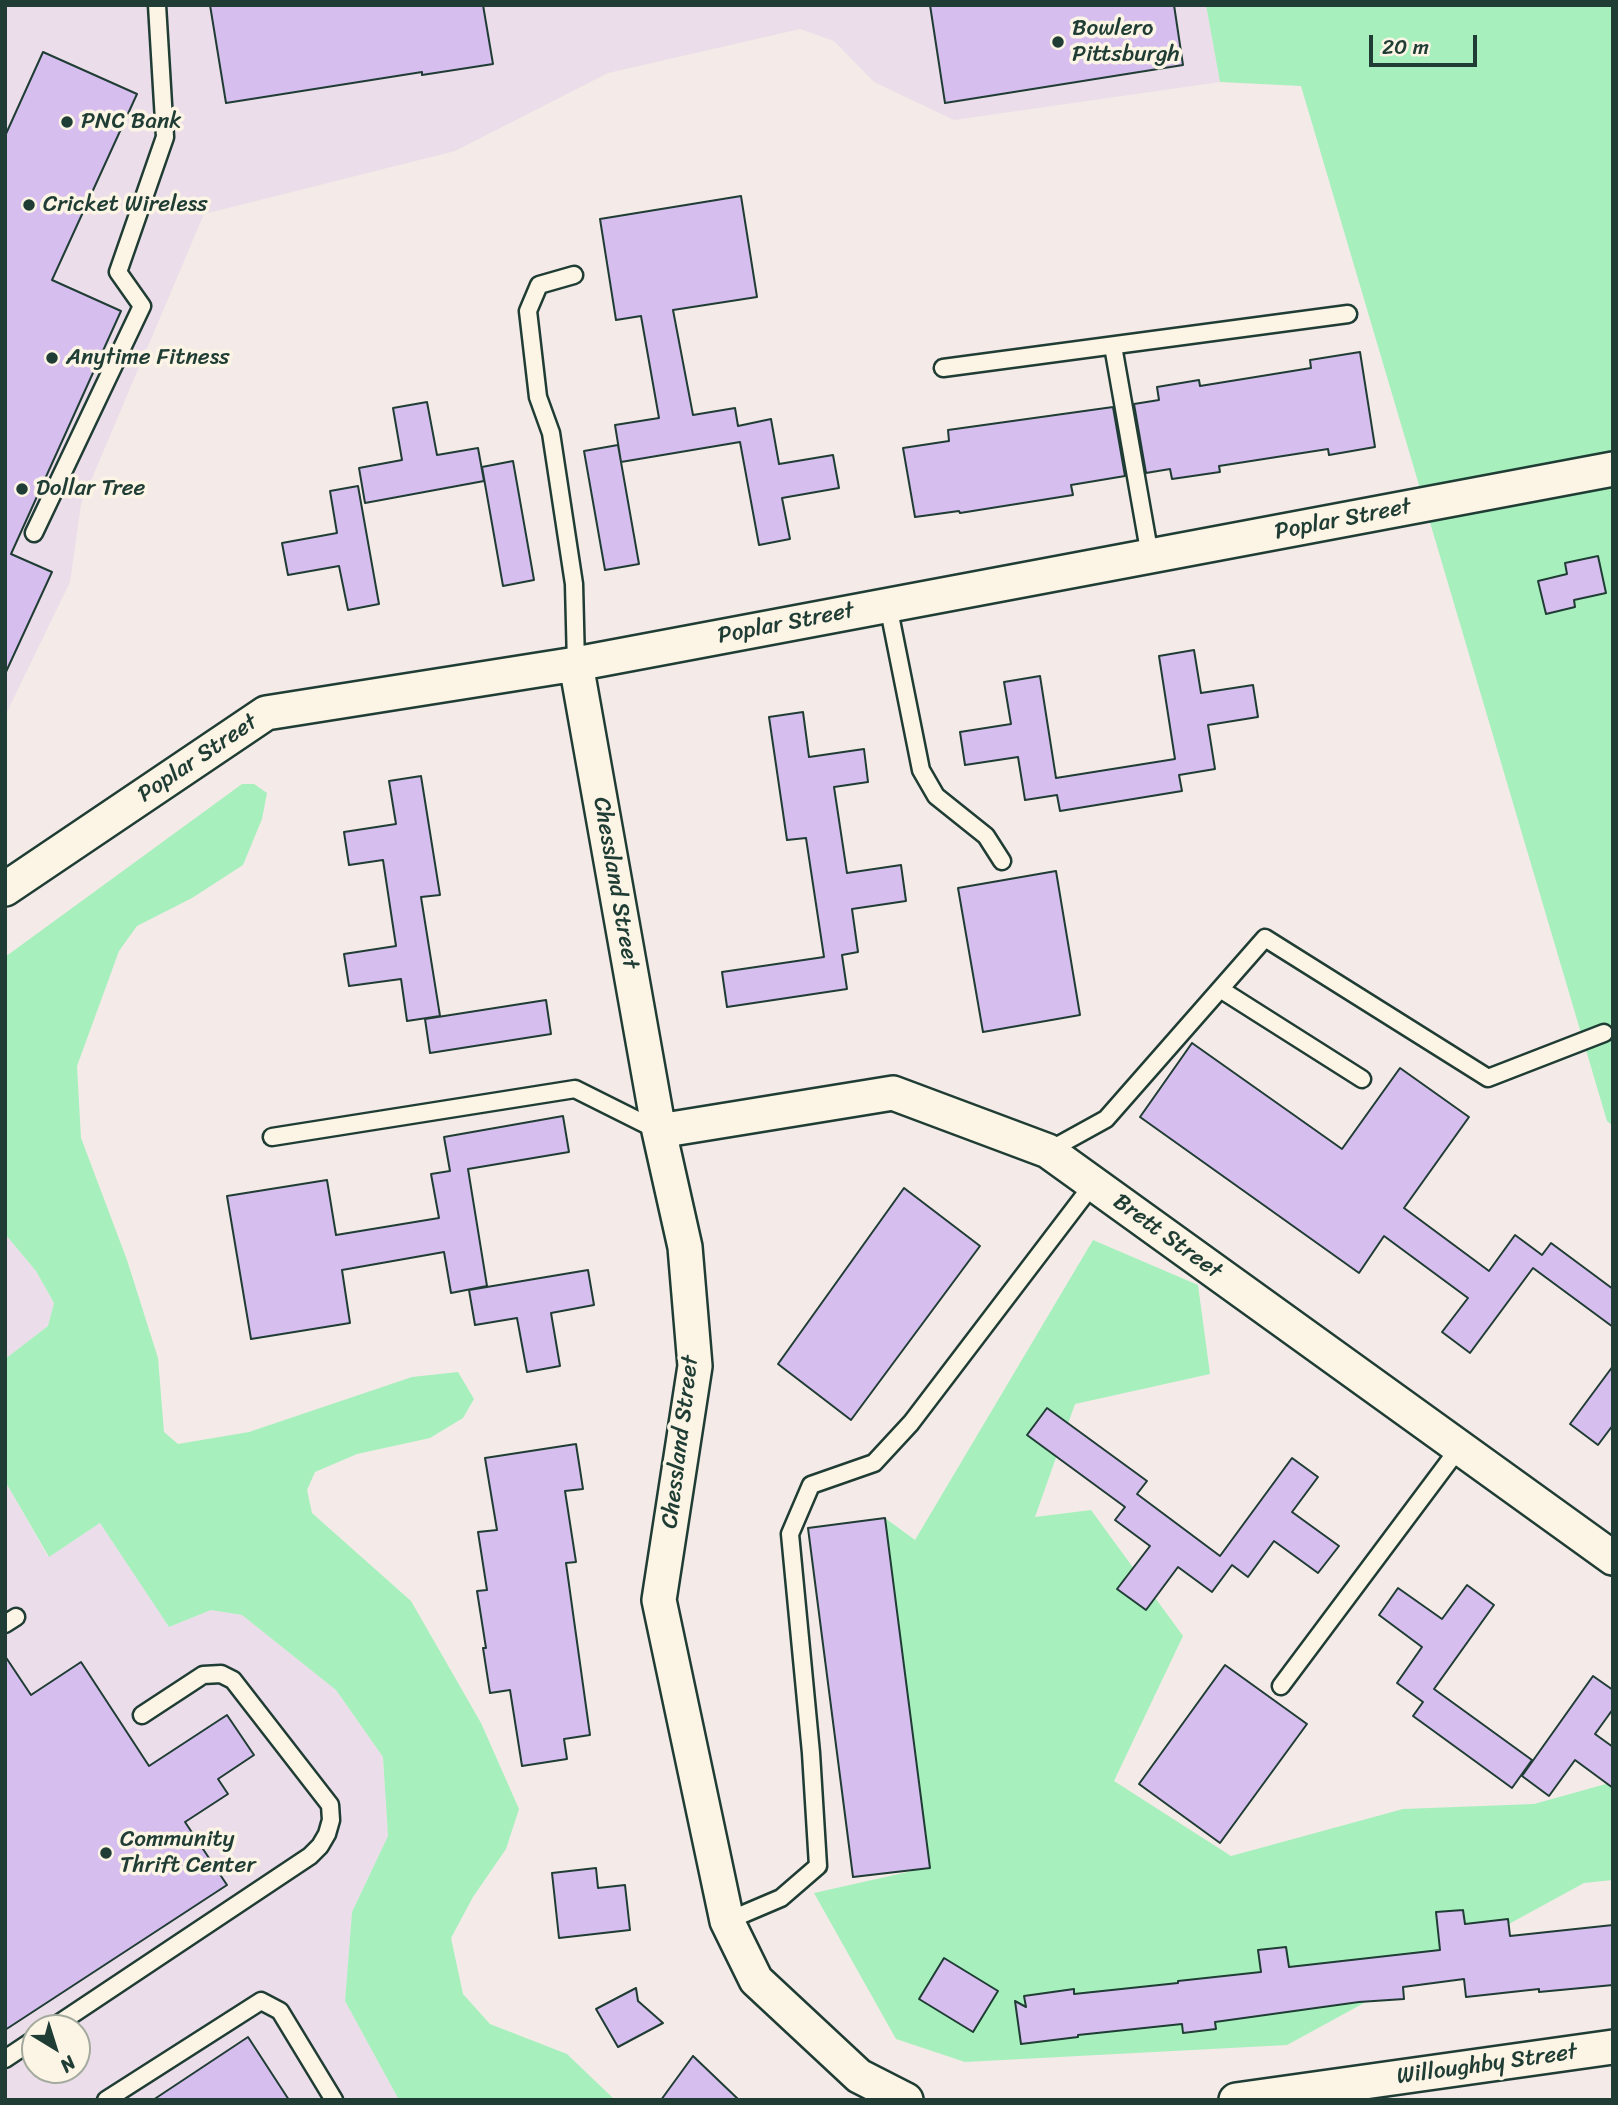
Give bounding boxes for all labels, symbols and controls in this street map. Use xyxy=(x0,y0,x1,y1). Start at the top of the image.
place label: Bowlero Pittsburgh xyxy=(1072,15,1180,69)
scale bar xyxy=(1373,21,1482,65)
text: 20 m xyxy=(1382,28,1429,66)
marker: Bowlero Pittsburgh xyxy=(1050,34,1066,50)
place label: PNC Bank xyxy=(81,108,182,136)
marker: PNC Bank xyxy=(59,114,75,130)
place label: Cricket Wireless xyxy=(43,191,208,219)
marker: Cricket Wireless xyxy=(21,197,37,213)
place label: Anytime Fitness xyxy=(66,344,230,372)
marker: Anytime Fitness xyxy=(44,350,60,366)
place label: Dollar Tree xyxy=(36,475,145,503)
marker: Dollar Tree xyxy=(14,481,30,497)
street label: Poplar Street xyxy=(1273,493,1413,547)
street label: Poplar Street xyxy=(716,597,856,651)
street label: Poplar Street xyxy=(133,709,263,809)
street label: Chessland Street xyxy=(586,795,644,971)
street label: Brett Street xyxy=(1107,1188,1227,1286)
street label: Chessland Street xyxy=(657,1354,705,1530)
place label: Community Thrift Center xyxy=(120,1826,256,1880)
marker: Community Thrift Center xyxy=(98,1845,114,1861)
north arrow xyxy=(21,2014,91,2084)
street label: Willoughby Street xyxy=(1395,2039,1579,2091)
text: N xyxy=(53,2047,83,2081)

